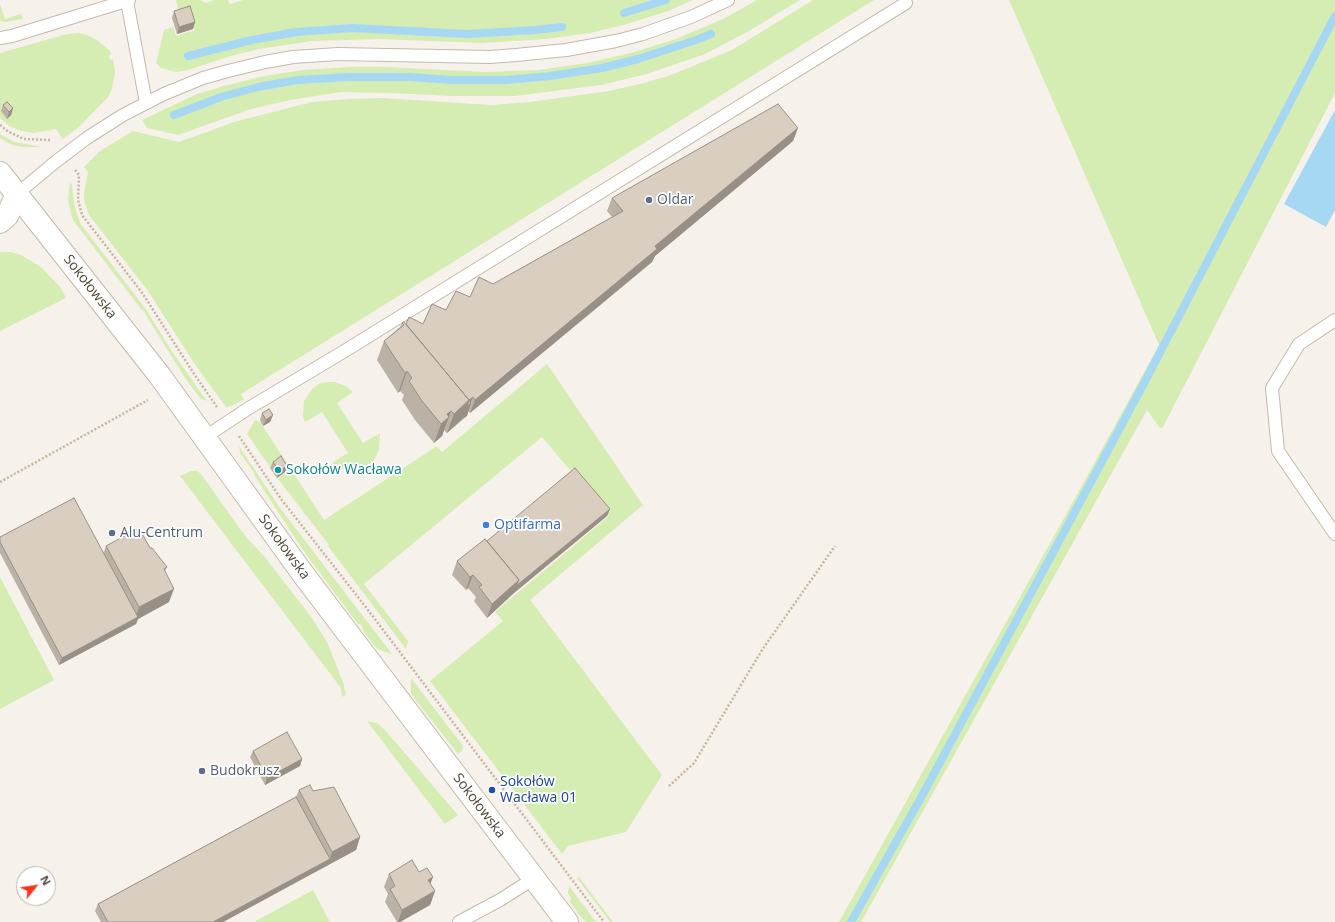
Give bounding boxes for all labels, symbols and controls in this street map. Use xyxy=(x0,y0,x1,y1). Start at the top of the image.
place label: Oldar xyxy=(657,192,693,208)
marker: Oldar xyxy=(644,195,654,205)
street label: Sokołowska xyxy=(60,252,120,322)
place label: Sokołów Wacława xyxy=(286,462,402,478)
marker: Sokołów Wacława xyxy=(273,465,283,475)
street label: Sokołowska xyxy=(255,511,313,583)
place label: Optifarma xyxy=(494,517,561,533)
marker: Optifarma xyxy=(481,520,491,530)
place label: Alu-Centrum xyxy=(120,525,203,541)
marker: Alu-Centrum xyxy=(107,528,117,538)
place label: Budokrusz xyxy=(210,763,280,779)
marker: Budokrusz xyxy=(197,766,207,776)
street label: Sokołowska xyxy=(449,770,509,842)
place label: Sokołów Wacława 01 xyxy=(500,774,577,806)
marker: Sokołów Wacława 01 xyxy=(487,785,497,795)
north arrow xyxy=(16,866,56,906)
text: N xyxy=(37,873,55,888)

